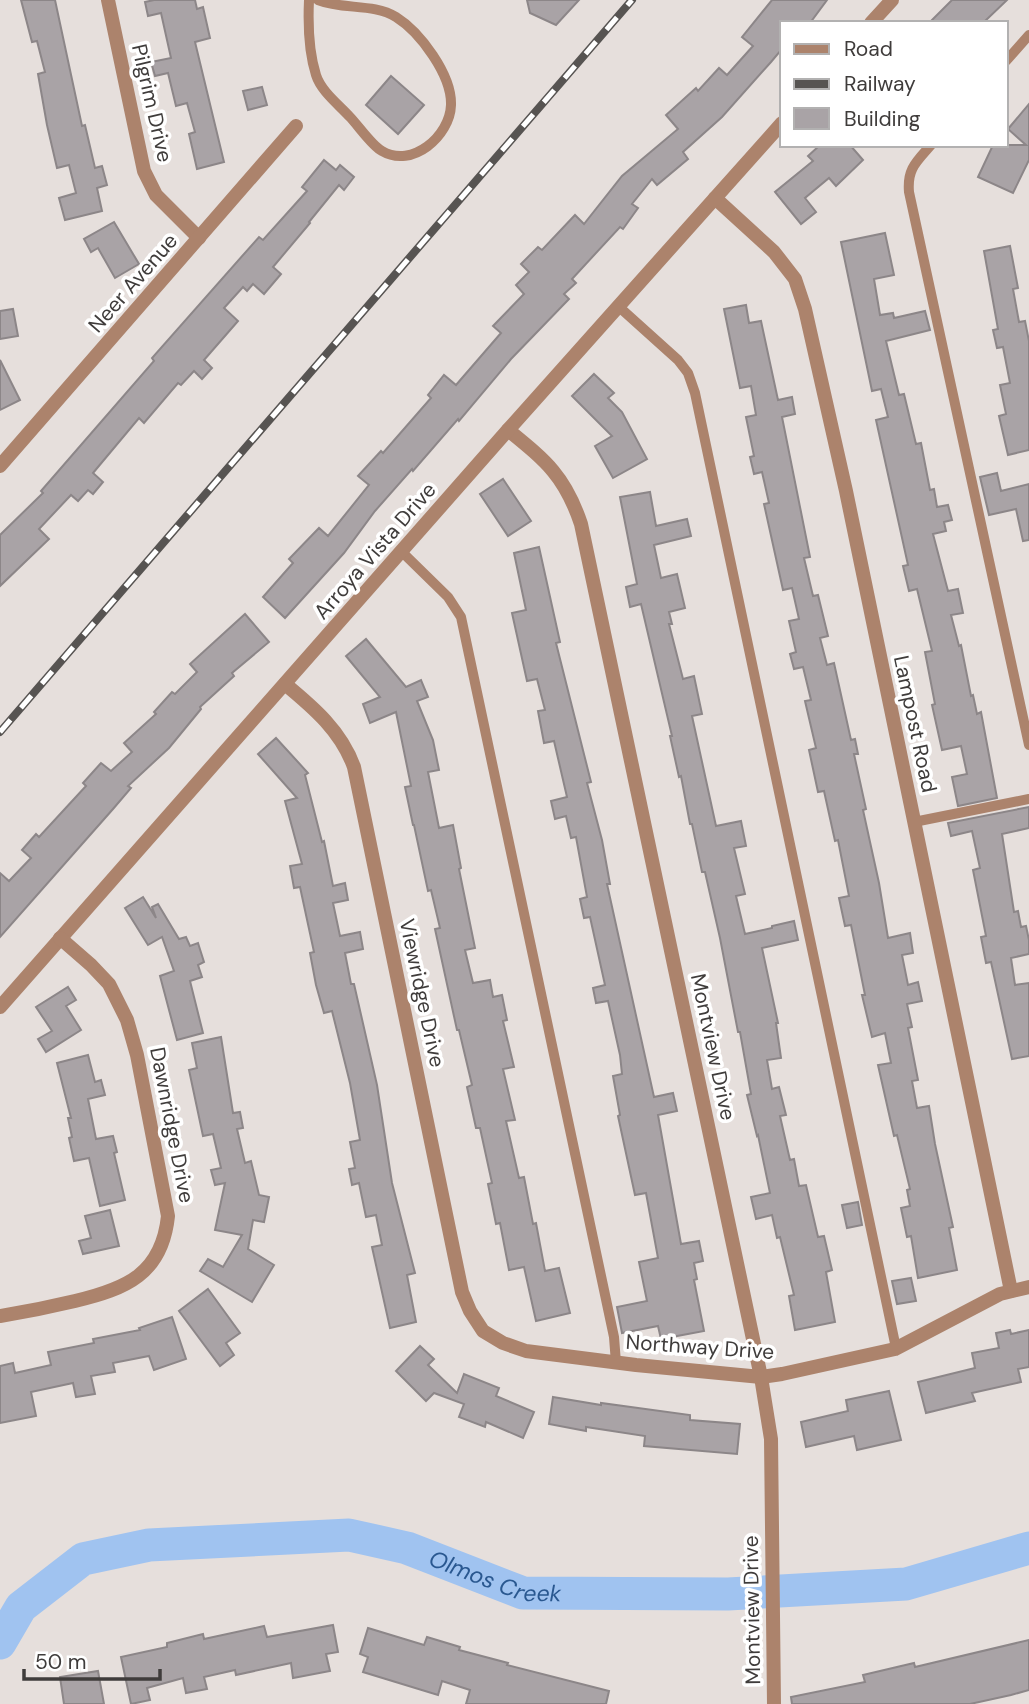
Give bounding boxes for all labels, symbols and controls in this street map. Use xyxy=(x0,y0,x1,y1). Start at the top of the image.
legend xyxy=(780,21,1008,147)
text: Road xyxy=(844,35,893,63)
street label: Pilgrim Drive xyxy=(125,41,179,165)
text: Railway xyxy=(844,70,916,98)
text: Building xyxy=(844,105,921,133)
street label: Neer Avenue xyxy=(82,227,184,339)
street label: Arroya Vista Drive xyxy=(308,477,442,625)
street label: Lampost Road xyxy=(887,653,943,795)
street label: Viewridge Drive xyxy=(393,916,451,1070)
street label: Montview Drive xyxy=(684,971,742,1123)
street label: Dawnridge Drive xyxy=(143,1045,201,1205)
street label: Northway Drive xyxy=(625,1328,775,1366)
street label: Montview Drive xyxy=(737,1535,767,1685)
water label: Olmos Creek xyxy=(425,1543,562,1608)
scale bar xyxy=(24,1638,161,1682)
text: 50 m xyxy=(35,1648,86,1676)

